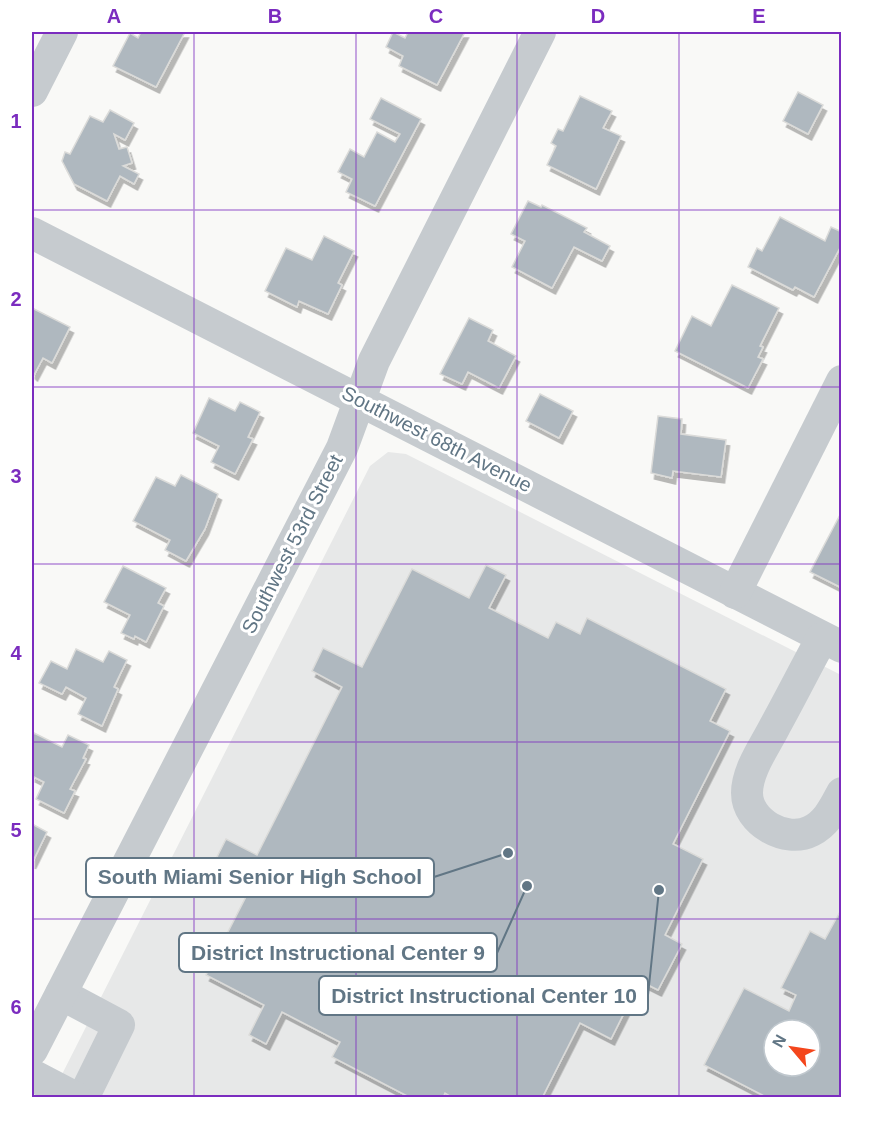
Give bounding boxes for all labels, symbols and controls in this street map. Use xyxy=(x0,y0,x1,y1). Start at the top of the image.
text: A xyxy=(107,5,121,27)
text: B xyxy=(268,5,282,27)
text: C xyxy=(429,5,443,27)
text: D xyxy=(591,5,605,27)
text: E xyxy=(752,5,766,27)
text: 1 xyxy=(10,110,22,132)
text: 2 xyxy=(10,288,22,310)
street label: Southwest 68th Avenue xyxy=(339,382,535,496)
street label: Southwest 53rd Street xyxy=(237,450,347,637)
text: 3 xyxy=(10,465,22,487)
text: 4 xyxy=(10,642,22,664)
text: 5 xyxy=(10,819,22,841)
callout: South Miami Senior High School xyxy=(86,858,434,897)
text: South Miami Senior High School xyxy=(98,865,422,888)
callout: District Instructional Center 9 xyxy=(179,933,497,972)
text: District Instructional Center 9 xyxy=(191,941,485,964)
callout: District Instructional Center 10 xyxy=(319,976,648,1015)
text: District Instructional Center 10 xyxy=(331,984,637,1007)
text: 6 xyxy=(10,996,22,1018)
north arrow xyxy=(762,1018,822,1078)
text: N xyxy=(769,1032,790,1050)

